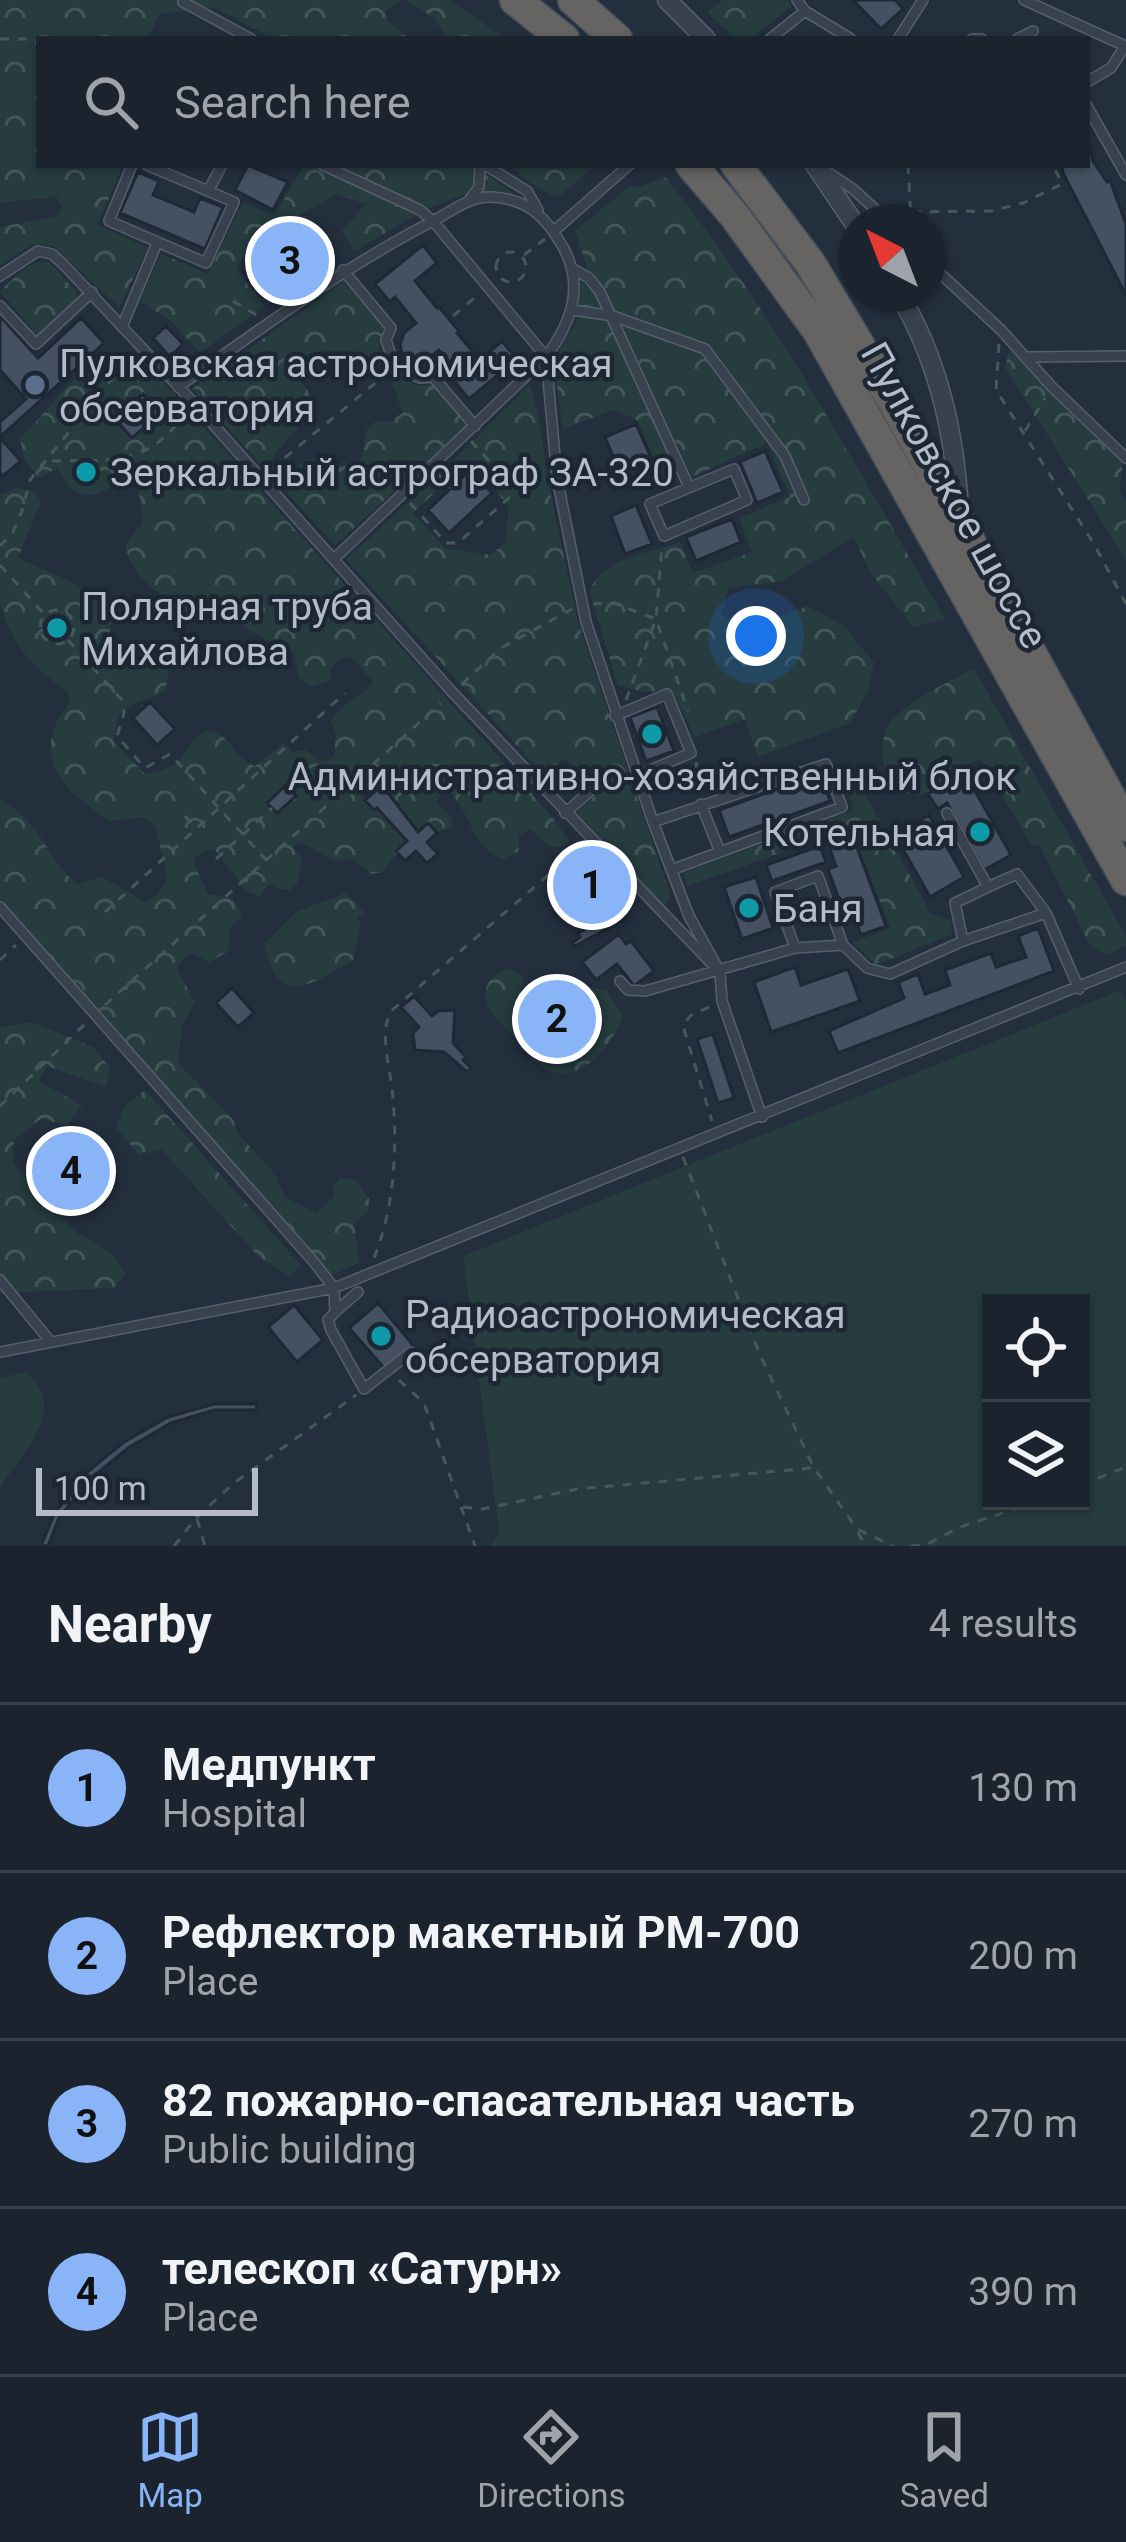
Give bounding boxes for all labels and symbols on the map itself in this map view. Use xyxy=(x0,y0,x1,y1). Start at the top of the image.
north arrow xyxy=(838,204,946,312)
pin: 3 xyxy=(251,216,329,306)
street label: Пулковское шоссе xyxy=(851,335,1057,656)
place label: Пулковская астрономическая обсерватория xyxy=(59,341,613,432)
marker: Пулковская астрономическая обсерватория xyxy=(22,372,48,398)
place label: Зеркальный астрограф ЗА-320 xyxy=(110,450,674,496)
marker: Зеркальный астрограф ЗА-320 xyxy=(73,459,99,485)
place label: Полярная труба Михайлова xyxy=(81,584,373,675)
your location xyxy=(726,606,786,666)
marker: Полярная труба Михайлова xyxy=(44,615,70,641)
marker: Административно-хозяйственный блок xyxy=(639,721,665,747)
place label: Административно-хозяйственный блок xyxy=(288,754,1016,800)
place label: Котельная xyxy=(763,810,956,856)
marker: Котельная xyxy=(967,819,993,845)
pin: 1 xyxy=(553,840,631,930)
place label: Баня xyxy=(773,886,863,932)
marker: Баня xyxy=(736,895,762,921)
pin: 2 xyxy=(518,974,596,1064)
pin: 4 xyxy=(32,1126,110,1216)
place label: Радиоастрономическая обсерватория xyxy=(405,1292,846,1383)
marker: Радиоастрономическая обсерватория xyxy=(368,1323,394,1349)
scale bar xyxy=(36,1462,258,1515)

